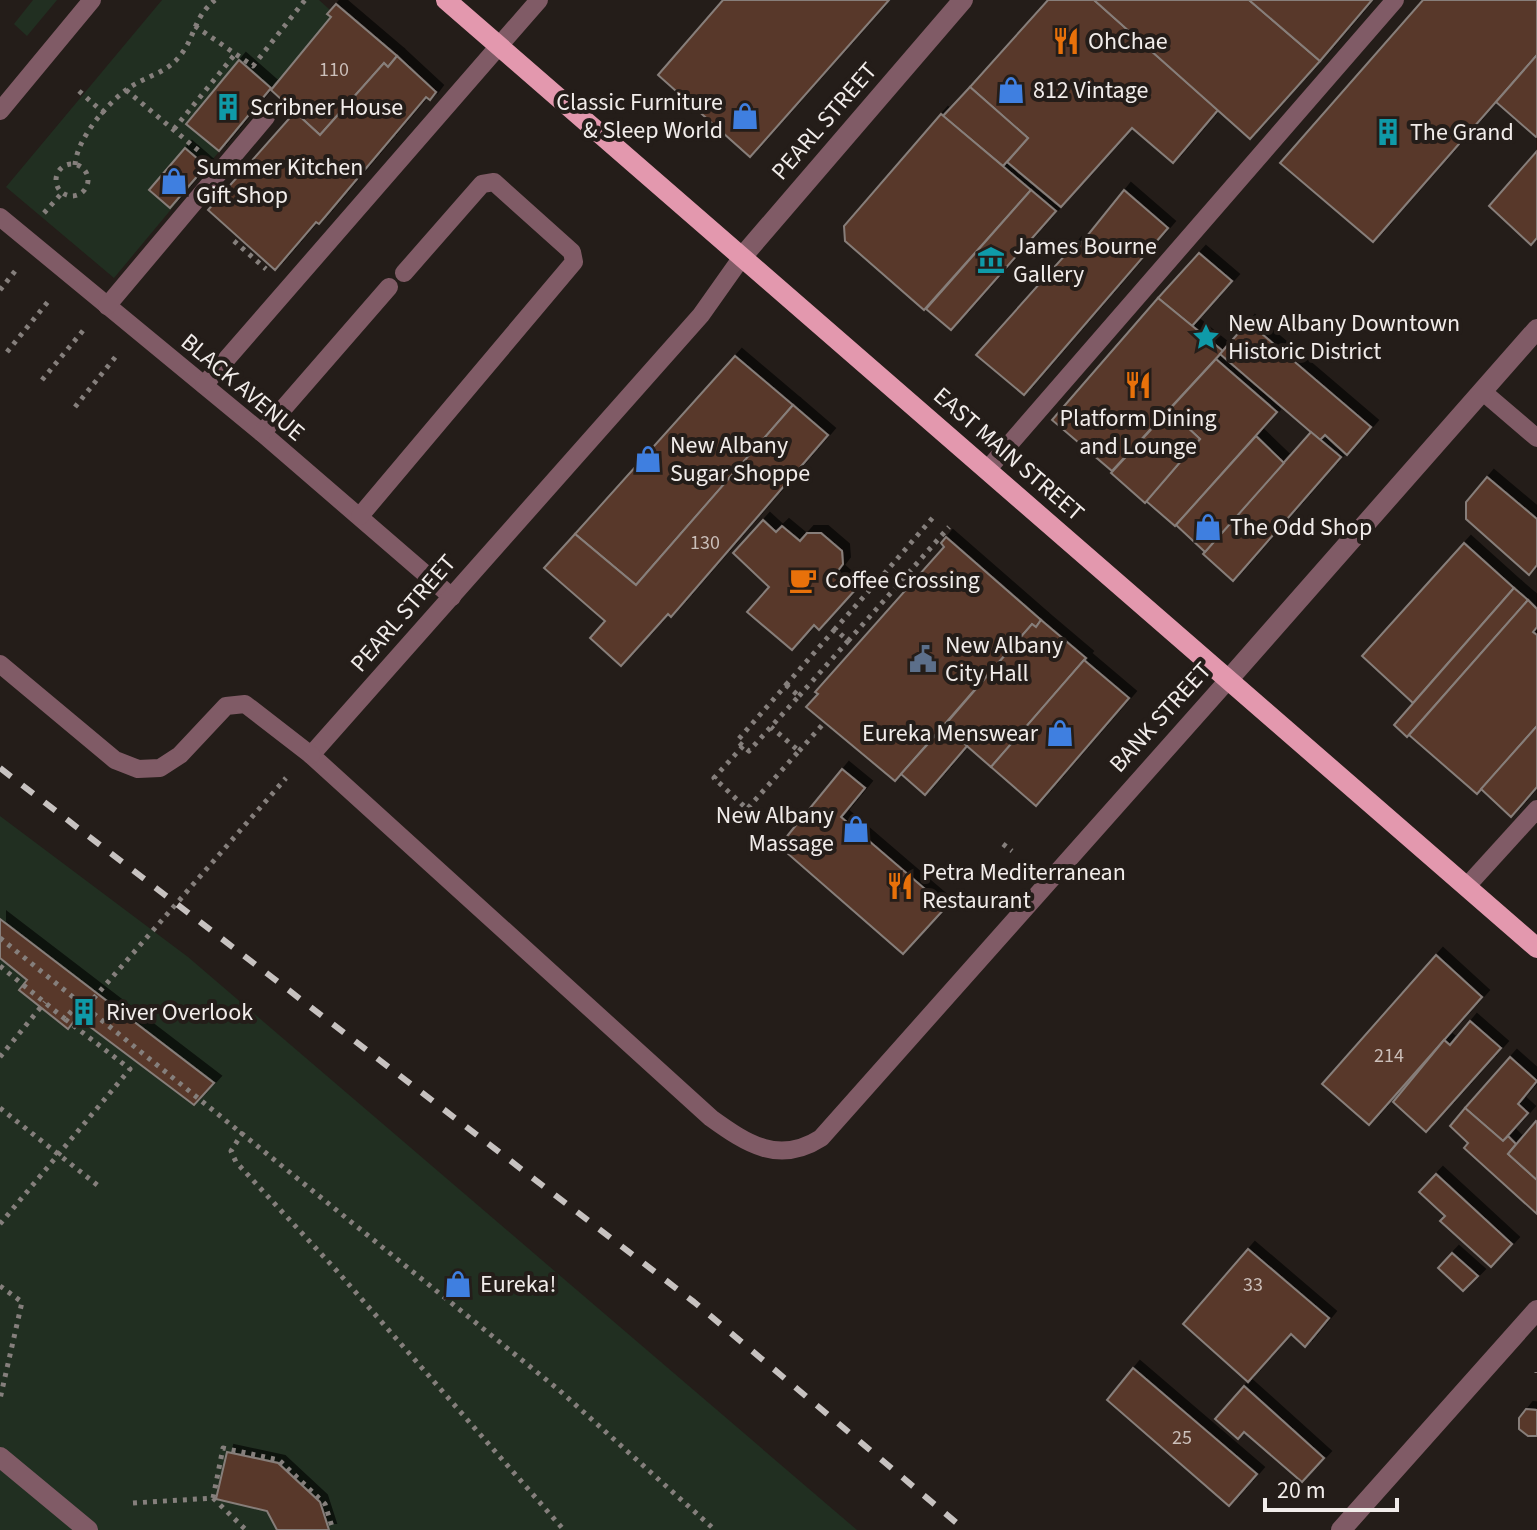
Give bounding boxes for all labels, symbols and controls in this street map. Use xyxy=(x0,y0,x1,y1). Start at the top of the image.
place label: OhChae xyxy=(1088,24,1168,59)
restaurant icon: OhChae xyxy=(1051,26,1081,56)
street label: PEARL STREET xyxy=(763,55,886,188)
house number: 110 xyxy=(319,56,349,84)
place label: 812 Vintage xyxy=(1033,73,1148,108)
shop icon: 812 Vintage xyxy=(996,75,1026,105)
place label: Classic Furniture & Sleep World xyxy=(556,85,723,148)
place label: Scribner House xyxy=(250,90,403,125)
building icon: Scribner House xyxy=(213,92,243,122)
shop icon: Classic Furniture & Sleep World xyxy=(730,101,760,131)
place label: The Grand xyxy=(1410,115,1514,150)
building icon: The Grand xyxy=(1373,117,1403,147)
place label: Summer Kitchen Gift Shop xyxy=(196,150,363,213)
shop icon: Summer Kitchen Gift Shop xyxy=(159,166,189,196)
place label: James Bourne Gallery xyxy=(1013,229,1157,292)
museum icon: James Bourne Gallery xyxy=(976,245,1006,275)
place label: New Albany Downtown Historic District xyxy=(1228,306,1460,369)
place icon: New Albany Downtown Historic District xyxy=(1191,322,1221,352)
street label: BLACK AVENUE xyxy=(173,325,312,450)
restaurant icon: Platform Dining and Lounge xyxy=(1123,370,1153,400)
street label: EAST MAIN STREET xyxy=(926,379,1092,530)
place label: Platform Dining and Lounge xyxy=(1059,401,1217,464)
place label: New Albany Sugar Shoppe xyxy=(670,428,810,491)
shop icon: New Albany Sugar Shoppe xyxy=(633,444,663,474)
place label: The Odd Shop xyxy=(1230,510,1372,545)
shop icon: The Odd Shop xyxy=(1193,512,1223,542)
house number: 130 xyxy=(690,529,720,557)
street label: PEARL STREET xyxy=(342,547,465,680)
place label: Coffee Crossing xyxy=(825,563,980,598)
cafe icon: Coffee Crossing xyxy=(788,565,818,595)
place label: New Albany City Hall xyxy=(945,628,1063,691)
public building icon: New Albany City Hall xyxy=(908,644,938,674)
street label: BANK STREET xyxy=(1101,654,1220,780)
place label: Eureka Menswear xyxy=(862,716,1039,751)
shop icon: Eureka Menswear xyxy=(1045,718,1075,748)
place label: New Albany Massage xyxy=(716,798,834,861)
shop icon: New Albany Massage xyxy=(841,814,871,844)
place label: Petra Mediterranean Restaurant xyxy=(922,855,1126,918)
restaurant icon: Petra Mediterranean Restaurant xyxy=(885,871,915,901)
place label: River Overlook xyxy=(106,995,253,1030)
building icon: River Overlook xyxy=(69,997,99,1027)
house number: 214 xyxy=(1374,1042,1404,1070)
place label: Eureka! xyxy=(480,1267,556,1302)
shop icon: Eureka! xyxy=(443,1269,473,1299)
house number: 33 xyxy=(1243,1271,1263,1299)
house number: 25 xyxy=(1172,1424,1192,1452)
scale bar xyxy=(1265,1462,1397,1512)
text: 20 m xyxy=(1277,1473,1326,1508)

